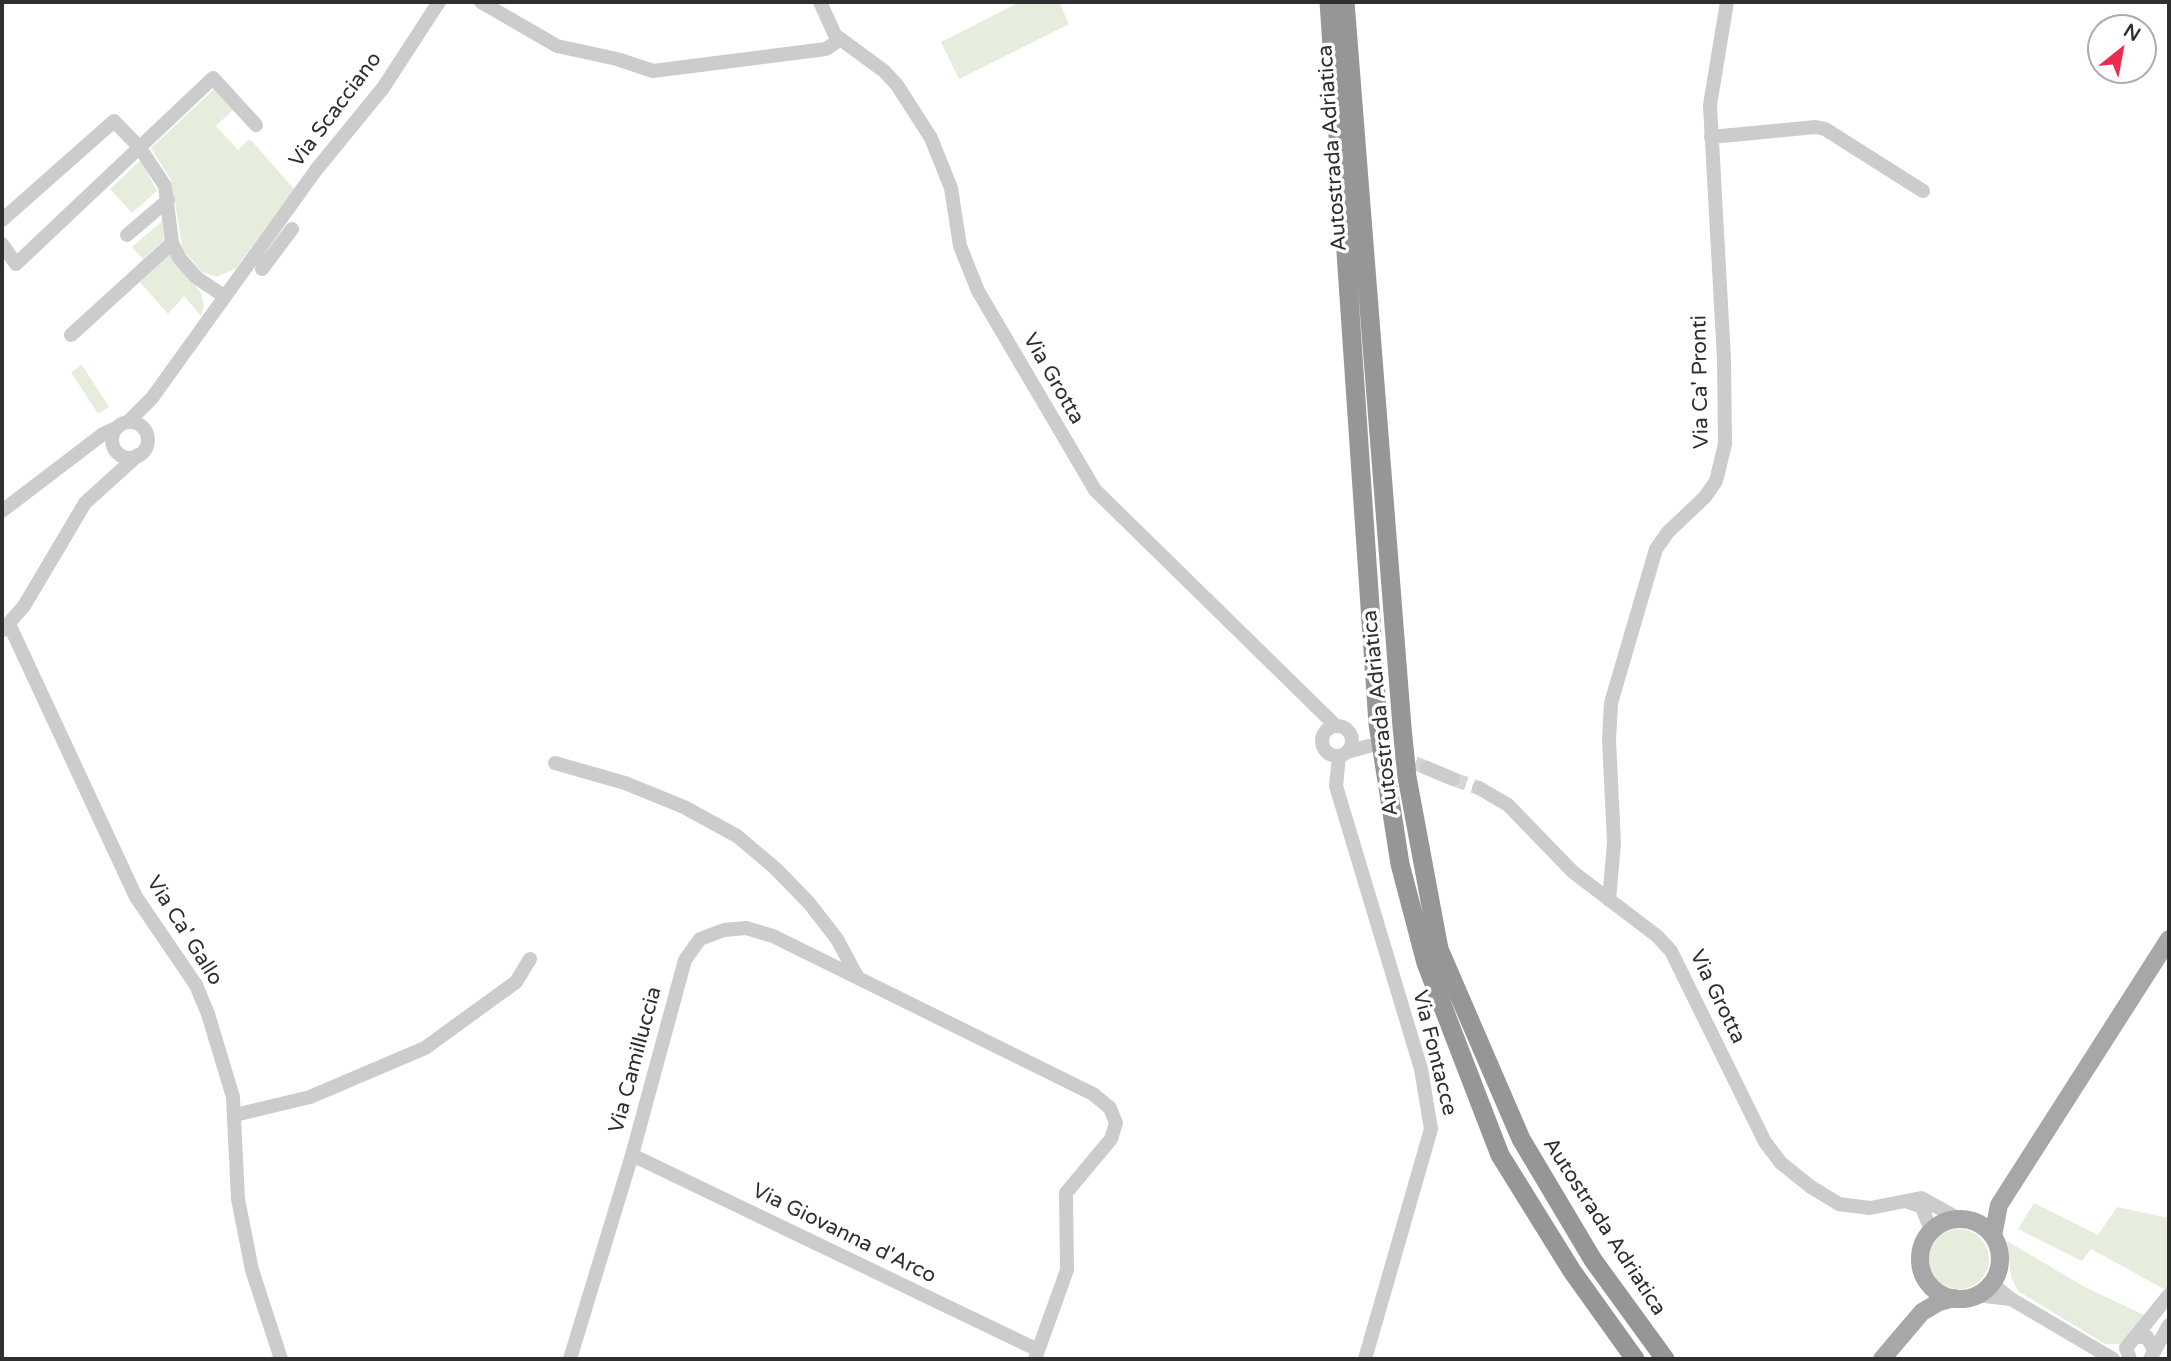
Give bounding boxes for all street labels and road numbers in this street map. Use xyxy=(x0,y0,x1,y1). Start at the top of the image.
street label: Autostrada Adriatica xyxy=(1313,44,1353,252)
street label: Via Scacciano xyxy=(285,47,387,173)
street label: Via Ca' Pronti xyxy=(1687,315,1715,449)
street label: Via Grotta xyxy=(1017,329,1089,429)
street label: Autostrada Adriatica xyxy=(1358,609,1404,817)
street label: Via Ca' Gallo xyxy=(140,872,228,990)
street label: Via Grotta xyxy=(1684,946,1750,1048)
street label: Via Camilluccia xyxy=(604,984,668,1136)
street label: Via Fontacce xyxy=(1406,988,1462,1118)
street label: Autostrada Adriatica xyxy=(1537,1133,1671,1321)
street label: Via Giovanna d'Arco xyxy=(748,1179,940,1289)

